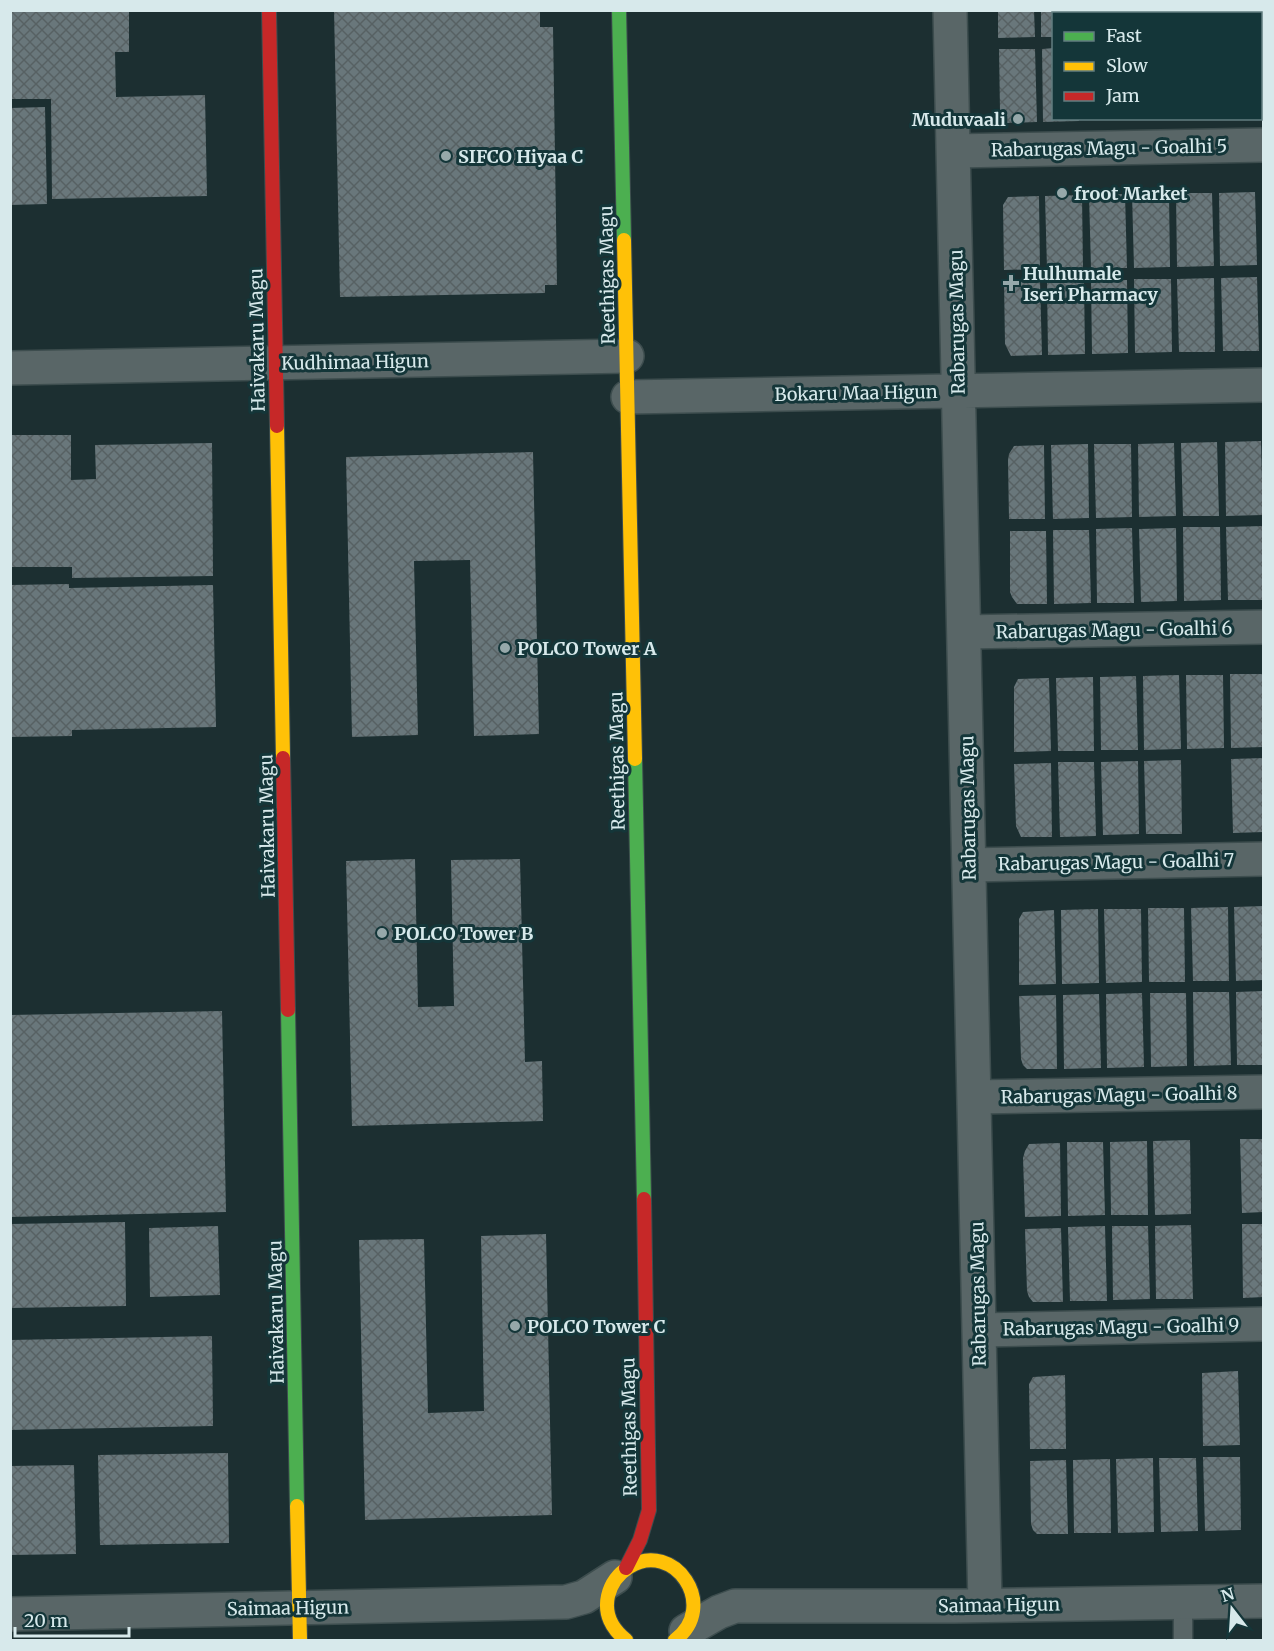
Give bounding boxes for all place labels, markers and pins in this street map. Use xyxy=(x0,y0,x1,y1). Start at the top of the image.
place label: Muduvaali xyxy=(912,108,1006,131)
marker: Muduvaali xyxy=(1011,112,1025,126)
place label: SIFCO Hiyaa C xyxy=(458,145,584,168)
marker: SIFCO Hiyaa C xyxy=(439,149,453,163)
place label: froot Market xyxy=(1074,182,1188,205)
marker: froot Market xyxy=(1055,186,1069,200)
place label: Hulhumale Iseri Pharmacy xyxy=(1023,262,1158,306)
marker: Hulhumale Iseri Pharmacy xyxy=(1004,276,1018,290)
place label: POLCO Tower A xyxy=(517,637,657,660)
marker: POLCO Tower A xyxy=(498,641,512,655)
place label: POLCO Tower B xyxy=(394,922,534,945)
marker: POLCO Tower B xyxy=(375,926,389,940)
place label: POLCO Tower C xyxy=(527,1315,666,1338)
marker: POLCO Tower C xyxy=(508,1319,522,1333)

